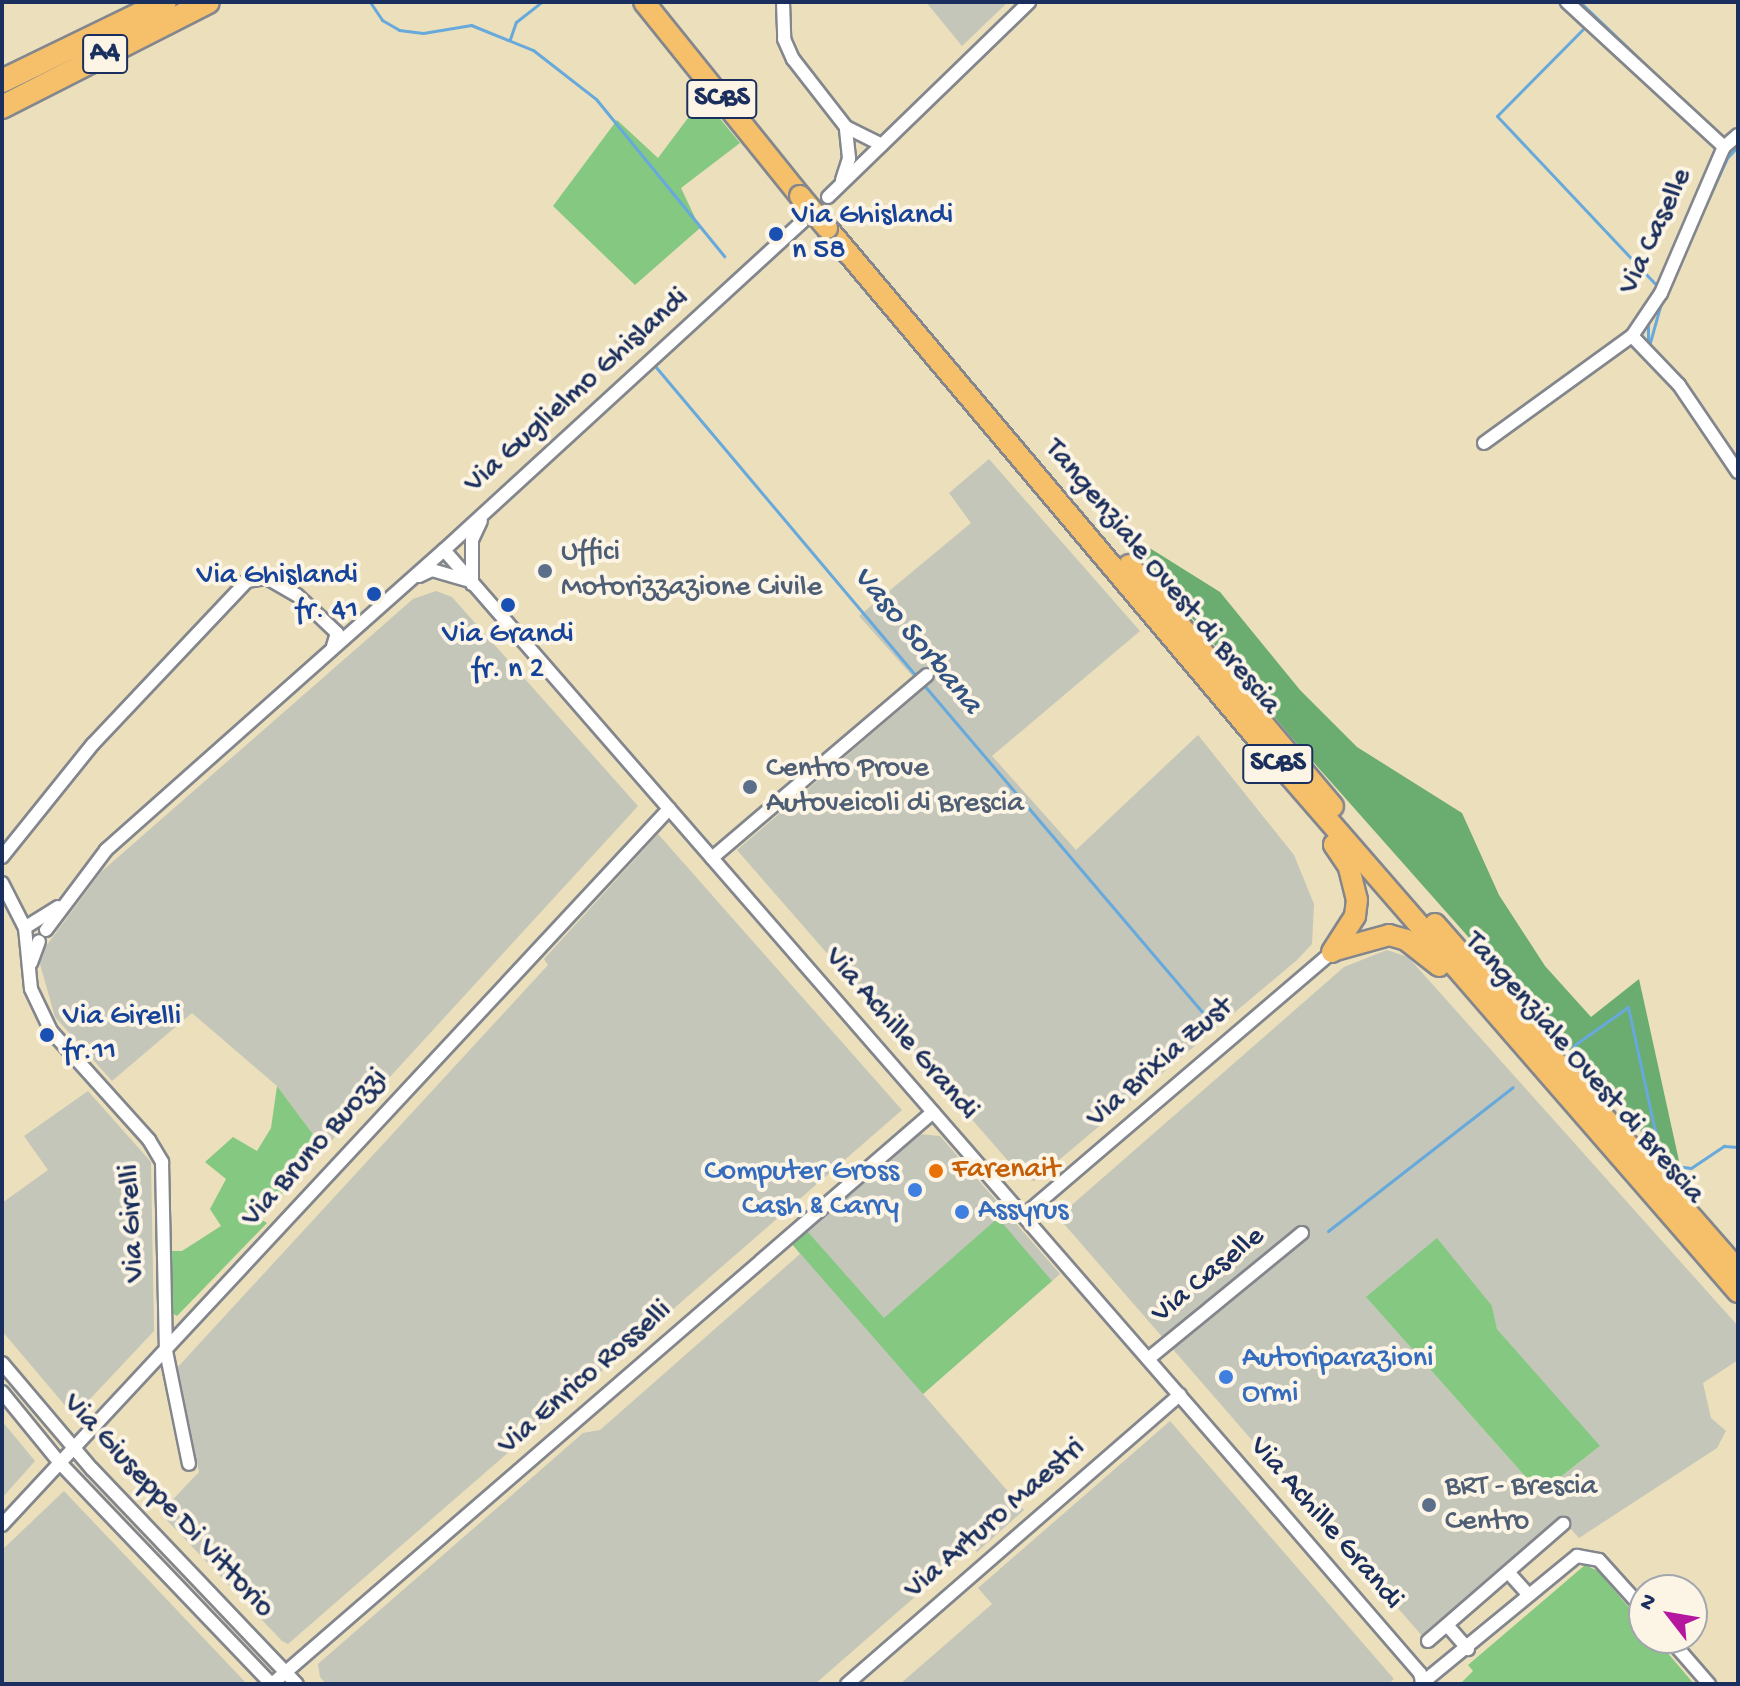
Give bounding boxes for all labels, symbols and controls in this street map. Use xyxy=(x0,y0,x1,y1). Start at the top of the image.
road number: A4 xyxy=(81,30,129,78)
road number: SCBS xyxy=(686,75,758,123)
street label: Via Caselle xyxy=(1612,163,1702,301)
place label: Via Ghislandi n 58 xyxy=(792,199,953,270)
marker: Via Ghislandi n 58 xyxy=(767,225,785,243)
street label: Via Guglielmo Ghislandi xyxy=(458,281,698,503)
street label: Tangenziale Ovest di Brescia xyxy=(1035,433,1287,723)
place label: Uffici Motorizzazione Civile xyxy=(561,536,822,606)
place label: Via Ghislandi fr. 41 xyxy=(197,559,358,630)
water label: Vaso Sorbana xyxy=(843,559,989,723)
marker: Uffici Motorizzazione Civile xyxy=(536,562,554,580)
marker: Via Ghislandi fr. 41 xyxy=(365,585,383,603)
marker: Via Grandi fr. n 2 xyxy=(499,596,517,614)
place label: Via Grandi fr. n 2 xyxy=(442,618,574,688)
road number: SCBS xyxy=(1242,740,1314,788)
place label: Centro Prove Autoveicoli di Brescia xyxy=(766,752,1024,822)
marker: Centro Prove Autoveicoli di Brescia xyxy=(741,778,759,796)
street label: Tangenziale Ovest di Brescia xyxy=(1455,925,1711,1213)
street label: Via Achille Grandi xyxy=(815,941,985,1129)
street label: Via Brixia Zust xyxy=(1080,991,1242,1137)
place label: Via Girelli fr.11 xyxy=(63,1000,181,1070)
marker: Via Girelli fr.11 xyxy=(38,1026,56,1044)
street label: Via Bruno Buozzi xyxy=(235,1062,397,1236)
place label: Farenait xyxy=(952,1153,1060,1189)
place label: Computer Gross Cash & Carry xyxy=(704,1155,899,1226)
marker: Farenait xyxy=(927,1162,945,1180)
street label: Via Girelli xyxy=(113,1163,155,1283)
marker: Computer Gross Cash & Carry xyxy=(906,1181,924,1199)
place label: Assyrus xyxy=(978,1194,1068,1230)
marker: Assyrus xyxy=(953,1203,971,1221)
street label: Via Caselle xyxy=(1145,1220,1273,1332)
street label: Via Enrico Rosselli xyxy=(492,1294,680,1464)
place label: Autoriparazioni Ormi xyxy=(1242,1342,1433,1412)
marker: Autoriparazioni Ormi xyxy=(1217,1368,1235,1386)
street label: Via Giuseppe Di Vittorio xyxy=(54,1387,280,1627)
street label: Via Achille Grandi xyxy=(1240,1430,1410,1618)
street label: Via Arturo Maestri xyxy=(898,1432,1094,1608)
place label: BRT - Brescia Centro xyxy=(1445,1470,1597,1540)
marker: BRT - Brescia Centro xyxy=(1420,1496,1438,1514)
north arrow xyxy=(1628,1574,1708,1654)
text: N xyxy=(1634,1590,1664,1616)

